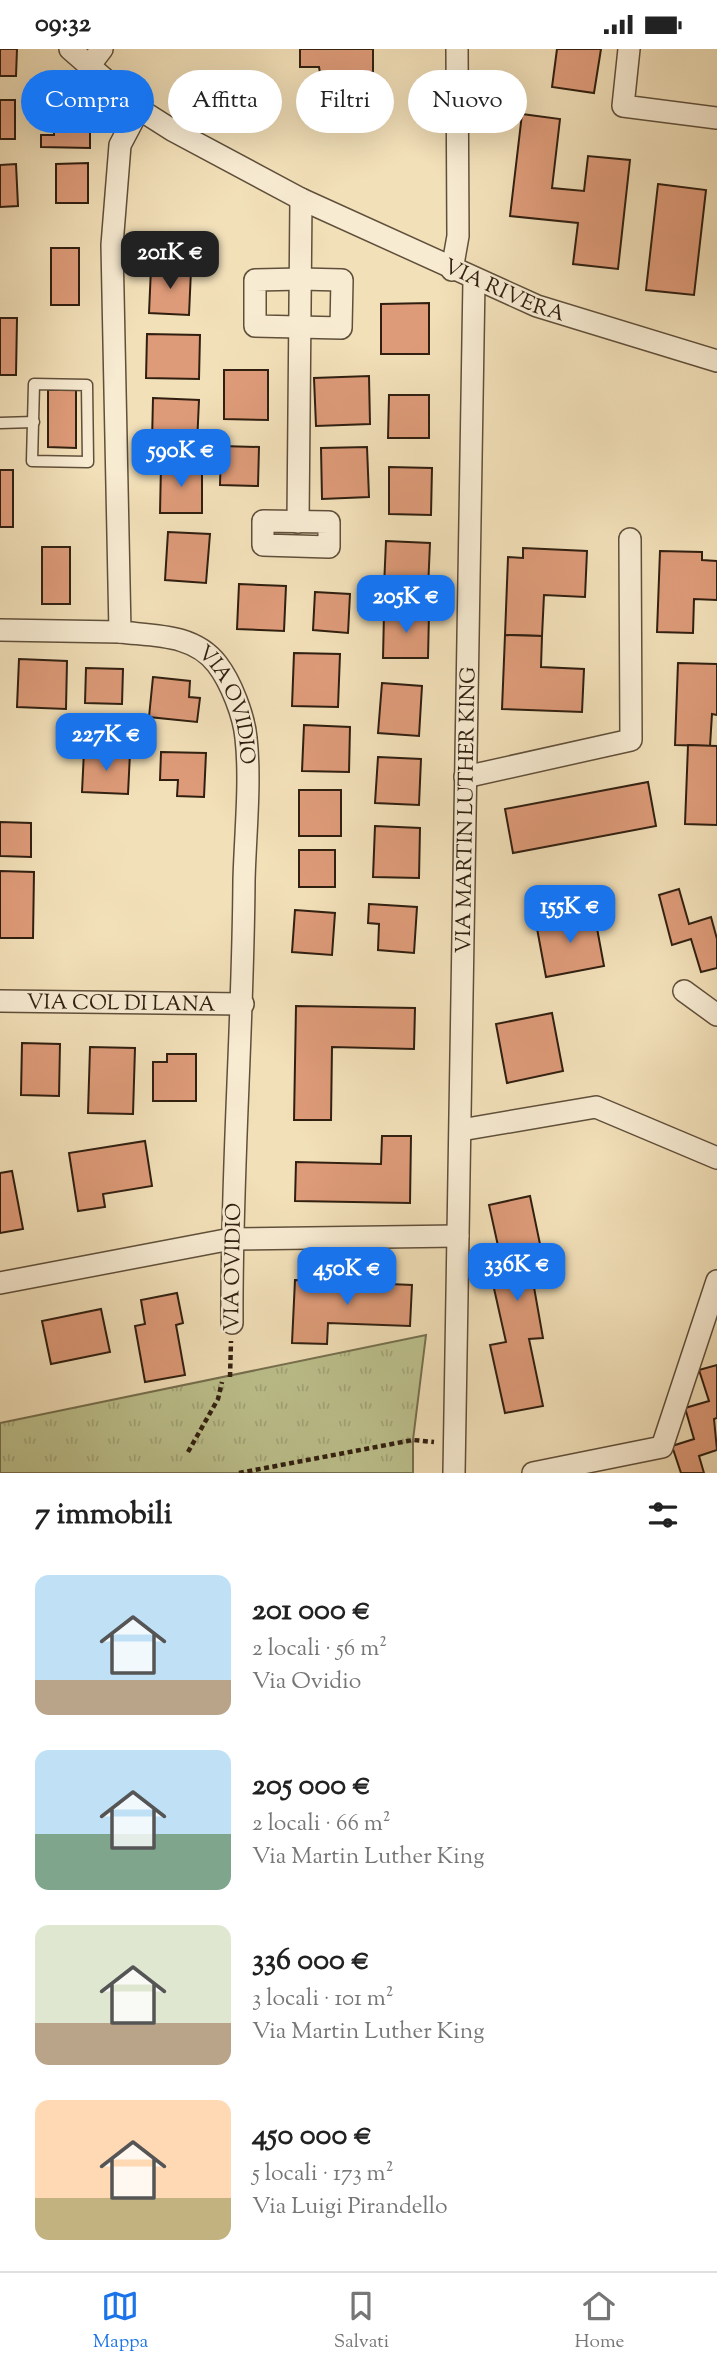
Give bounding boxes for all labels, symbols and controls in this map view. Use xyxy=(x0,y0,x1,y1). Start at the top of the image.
text: 09:32 xyxy=(35,6,91,43)
chip: Compra xyxy=(21,70,154,133)
chip: Affitta xyxy=(168,70,282,133)
chip: Filtri xyxy=(296,70,394,133)
chip: Nuovo xyxy=(408,70,527,133)
pin: 201K € xyxy=(113,231,227,291)
text: 201K € xyxy=(137,237,203,270)
street label: VIA RIVERA xyxy=(438,253,568,331)
pin: 590K € xyxy=(124,429,238,489)
text: 590K € xyxy=(148,435,214,468)
pin: 205K € xyxy=(349,575,463,635)
text: 205K € xyxy=(373,581,439,614)
street label: VIA OVIDIO xyxy=(190,639,261,765)
street label: VIA MARTIN LUTHER KING xyxy=(450,666,485,954)
pin: 227K € xyxy=(49,713,163,773)
text: 227K € xyxy=(72,719,140,752)
pin: 155K € xyxy=(513,885,627,945)
text: 155K € xyxy=(540,891,600,924)
street label: VIA COL DI LANA xyxy=(26,988,215,1021)
street label: VIA OVIDIO xyxy=(218,1203,250,1331)
pin: 336K € xyxy=(460,1243,574,1303)
pin: 450K € xyxy=(290,1247,404,1307)
text: 336K € xyxy=(484,1249,550,1282)
text: 450K € xyxy=(313,1253,381,1286)
text: 7 immobili xyxy=(35,1494,172,1537)
icon: filters xyxy=(644,1496,682,1534)
text: 201 000 € xyxy=(252,1590,371,1633)
icon: home xyxy=(91,1603,175,1687)
text: 2 locali · 56 m² xyxy=(252,1633,387,1666)
text: Via Ovidio xyxy=(252,1666,361,1699)
text: 205 000 € xyxy=(252,1765,371,1808)
icon: home xyxy=(91,1778,175,1862)
text: 2 locali · 66 m² xyxy=(252,1808,391,1841)
text: Via Martin Luther King xyxy=(252,1841,484,1874)
text: 336 000 € xyxy=(252,1940,370,1983)
icon: home xyxy=(91,1953,175,2037)
text: 3 locali · 101 m² xyxy=(252,1983,394,2016)
text: Via Martin Luther King xyxy=(252,2016,484,2049)
text: 450 000 € xyxy=(252,2115,372,2158)
icon: home xyxy=(91,2128,175,2212)
text: 5 locali · 173 m² xyxy=(252,2158,393,2191)
text: Via Luigi Pirandello xyxy=(252,2191,448,2224)
tab: Mappa xyxy=(93,2287,148,2356)
tab: Salvati xyxy=(334,2287,389,2356)
tab: Home xyxy=(575,2287,624,2356)

